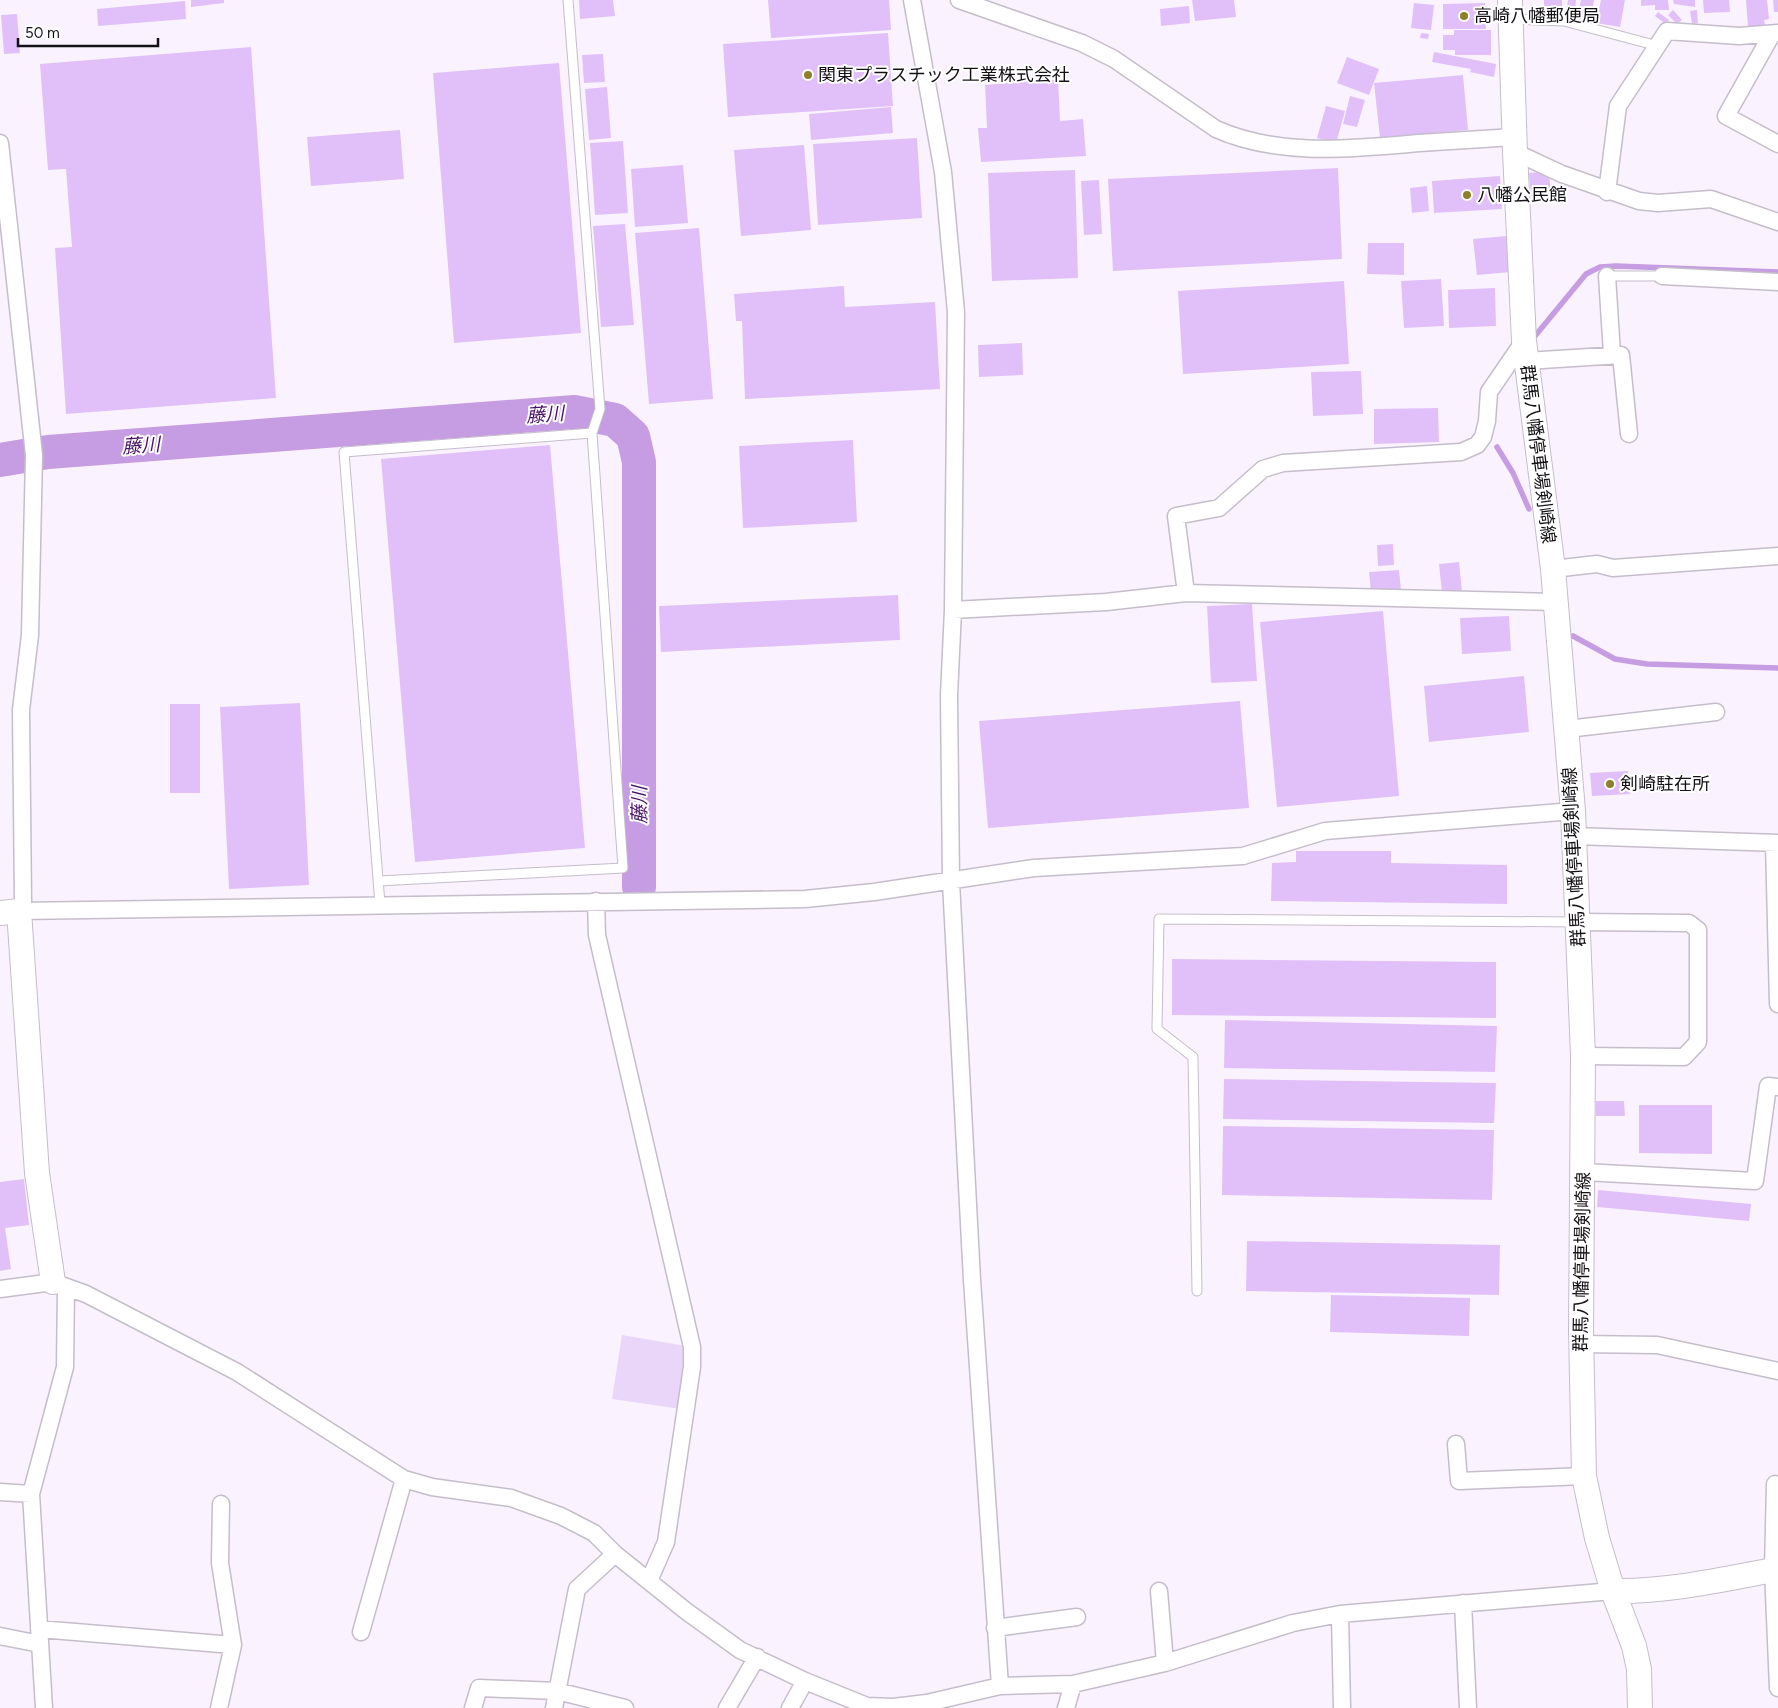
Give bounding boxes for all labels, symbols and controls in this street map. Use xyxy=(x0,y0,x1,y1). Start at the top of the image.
place label: 高崎八幡郵便局 xyxy=(1474,5,1600,27)
marker: 高崎八幡郵便局 xyxy=(1458,10,1470,22)
scale bar xyxy=(18,15,158,47)
text: 50 m xyxy=(25,24,60,42)
place label: 関東プラスチック工業株式会社 xyxy=(818,64,1070,86)
marker: 関東プラスチック工業株式会社 xyxy=(802,69,814,81)
place label: 八幡公民館 xyxy=(1477,184,1567,206)
marker: 八幡公民館 xyxy=(1461,189,1473,201)
street label: 群馬八幡停車場剣崎線 xyxy=(1516,363,1560,545)
water label: 藤川 xyxy=(525,402,567,427)
water label: 藤川 xyxy=(121,433,163,458)
street label: 群馬八幡停車場剣崎線 xyxy=(1558,767,1590,947)
place label: 剣崎駐在所 xyxy=(1620,773,1710,795)
marker: 剣崎駐在所 xyxy=(1604,778,1616,790)
water label: 藤川 xyxy=(628,784,651,824)
street label: 群馬八幡停車場剣崎線 xyxy=(1569,1172,1595,1352)

